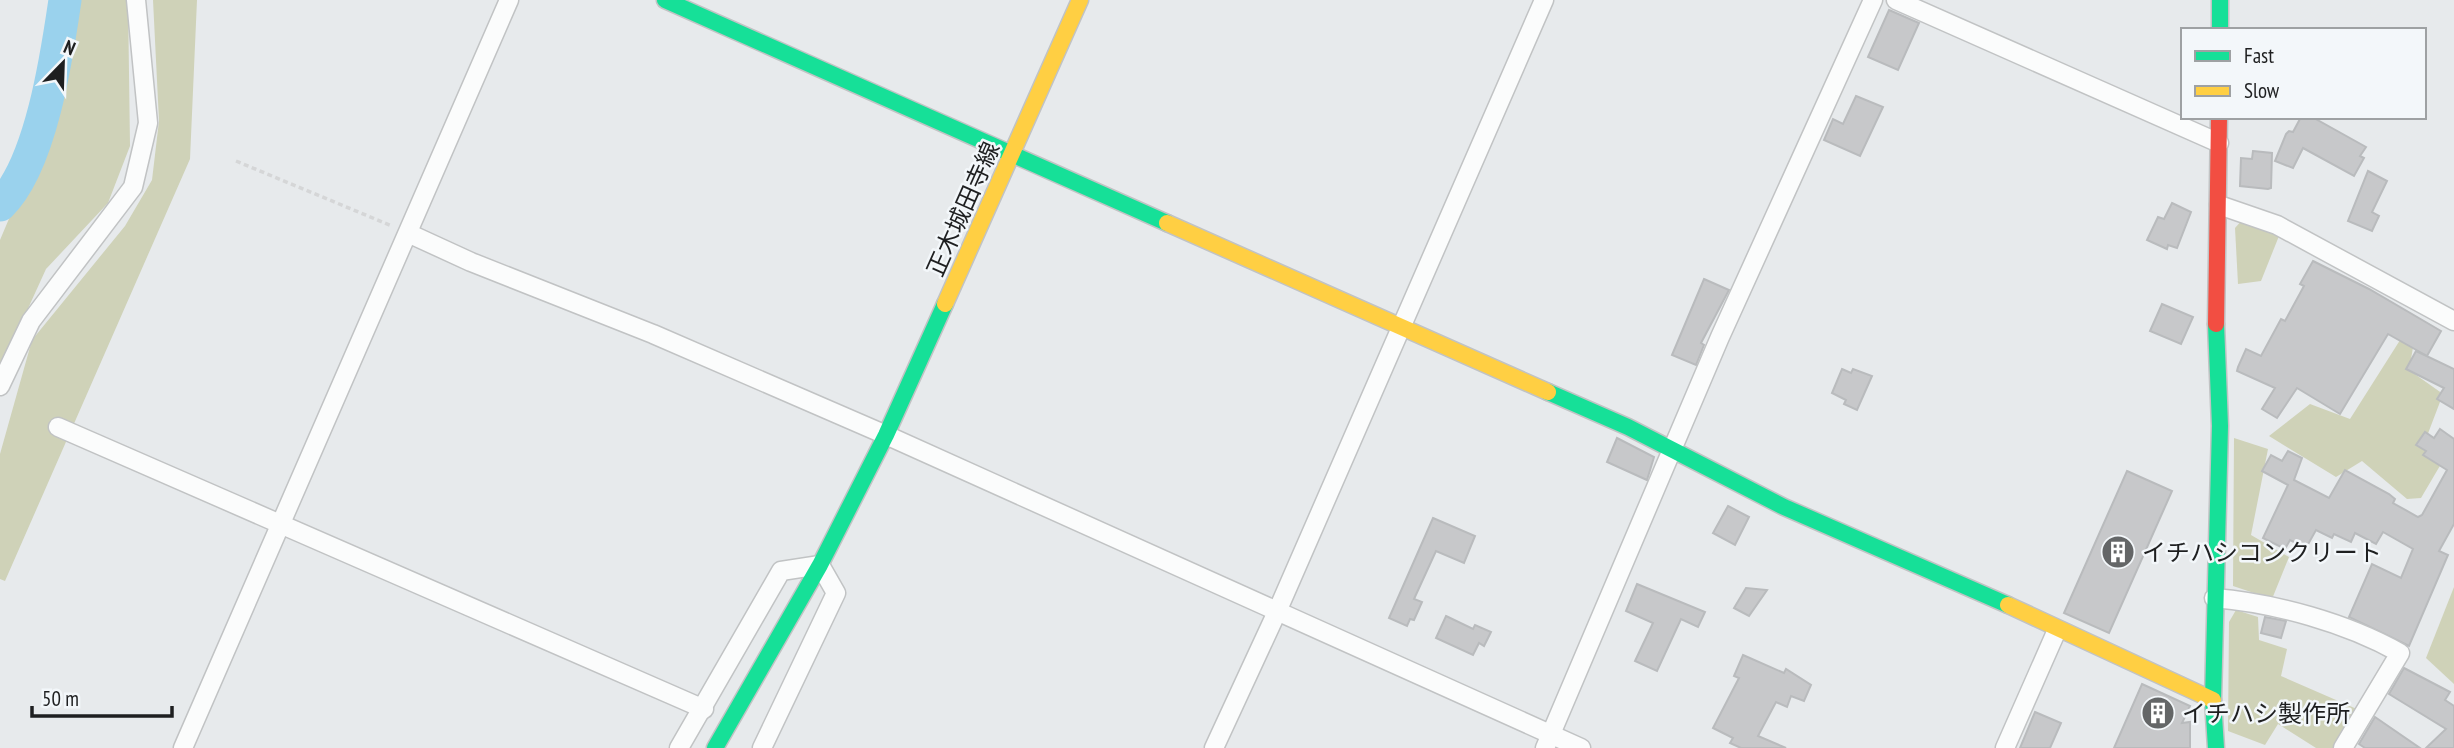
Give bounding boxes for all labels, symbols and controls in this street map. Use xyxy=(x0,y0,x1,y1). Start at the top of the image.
north arrow xyxy=(28,28,98,98)
legend xyxy=(2181,28,2426,119)
text: N xyxy=(60,34,79,60)
text: Fast xyxy=(2244,42,2274,69)
text: Slow xyxy=(2244,77,2280,104)
street label: 正木城田寺線 xyxy=(920,137,1006,281)
building icon: イチハシコンクリート xyxy=(2099,533,2137,571)
place label: イチハシコンクリート xyxy=(2142,537,2382,568)
scale bar xyxy=(32,674,172,718)
text: 50 m xyxy=(42,685,79,712)
building icon: イチハシ製作所 xyxy=(2139,694,2177,732)
place label: イチハシ製作所 xyxy=(2182,698,2350,729)

